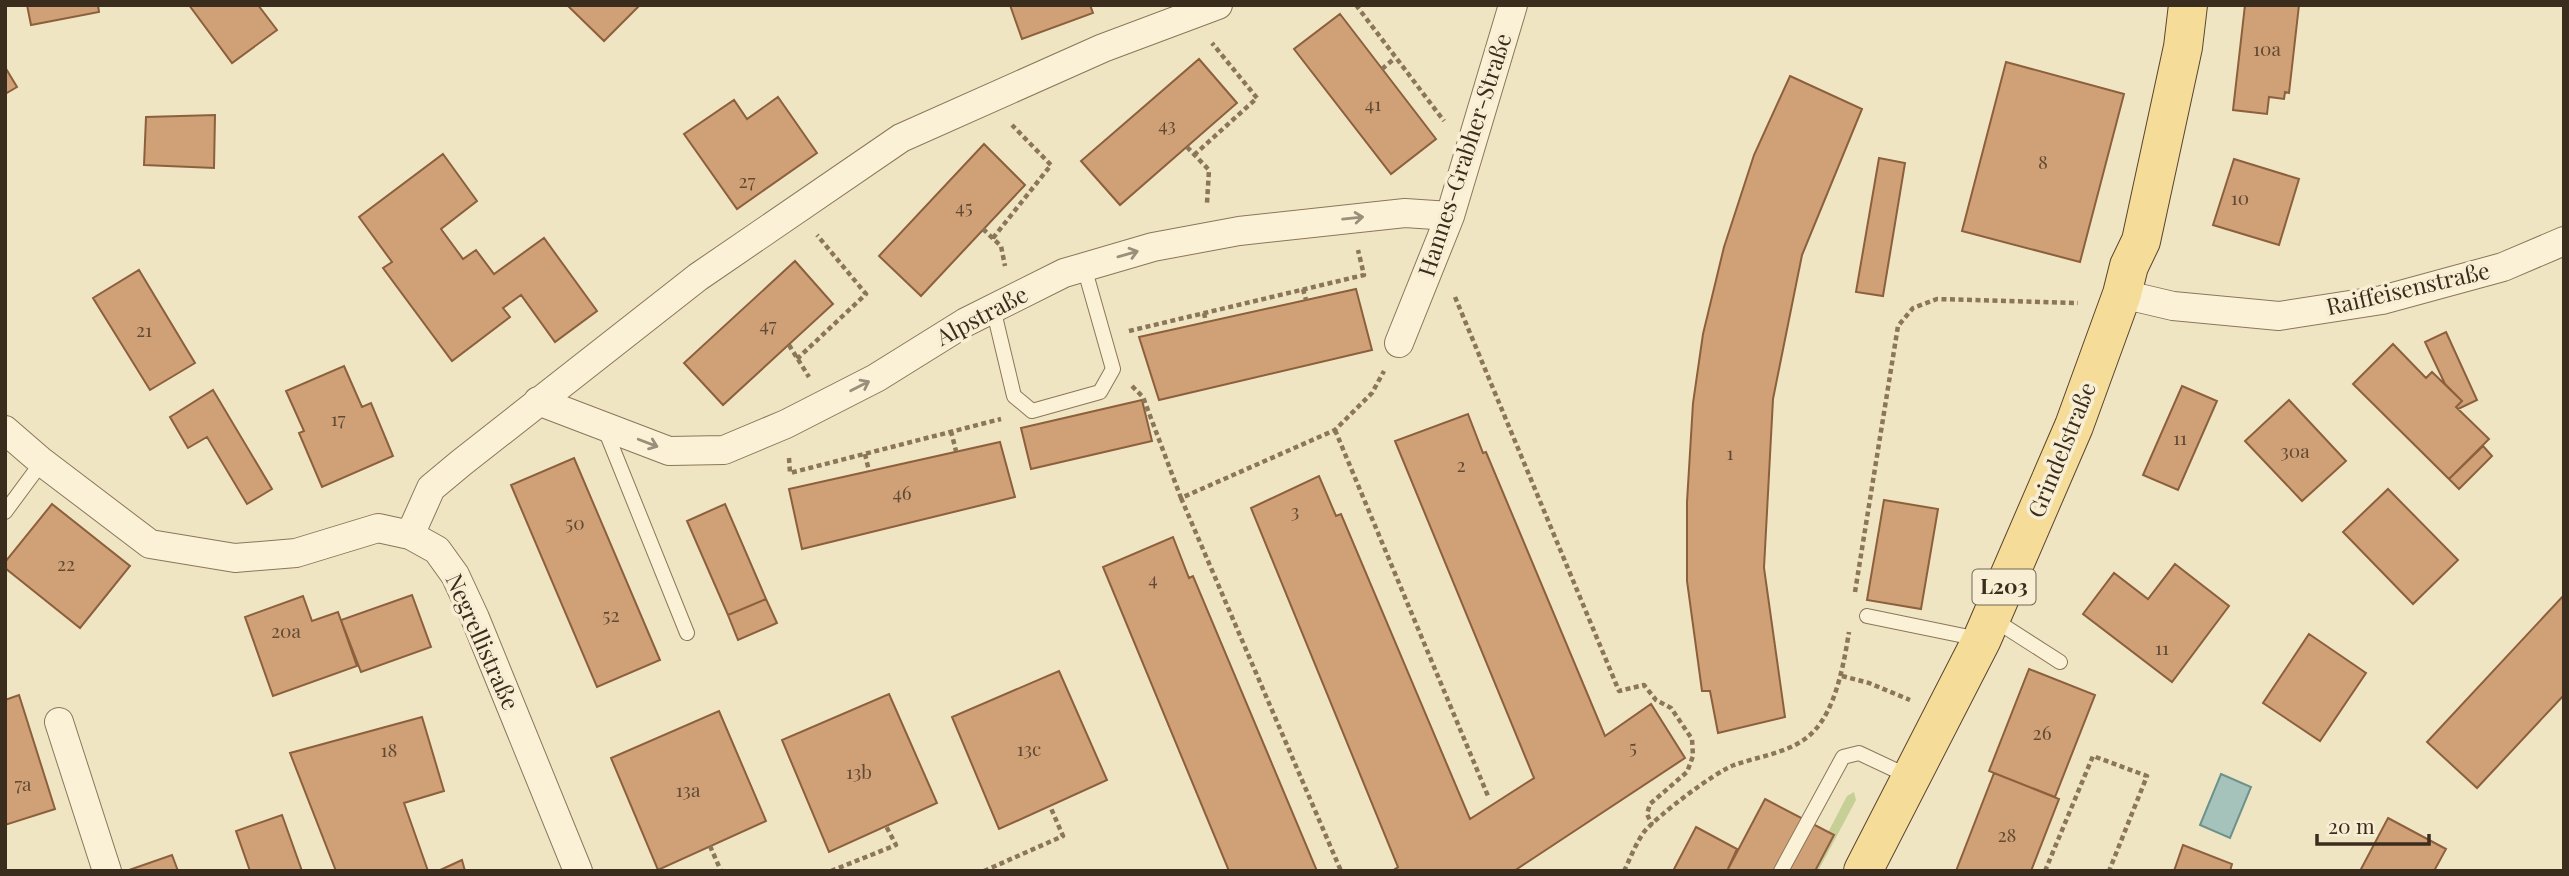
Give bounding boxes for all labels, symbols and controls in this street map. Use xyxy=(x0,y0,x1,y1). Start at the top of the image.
street label: Hannes-Grabher-Straße xyxy=(1410,29,1518,280)
house number: 10a xyxy=(2253,35,2281,61)
house number: 41 xyxy=(1365,90,1381,116)
house number: 43 xyxy=(1158,111,1176,137)
house number: 8 xyxy=(2038,148,2048,174)
house number: 27 xyxy=(739,167,756,193)
house number: 10 xyxy=(2231,184,2249,210)
house number: 45 xyxy=(955,193,973,219)
one-way arrow xyxy=(1341,211,1363,224)
one-way arrow xyxy=(1117,246,1139,259)
street label: Raiffeisenstraße xyxy=(2323,254,2492,321)
street label: Alpstraße xyxy=(929,278,1033,352)
house number: 47 xyxy=(760,311,777,337)
house number: 21 xyxy=(136,316,152,342)
street label: Grindelstraße xyxy=(2019,377,2102,522)
one-way arrow xyxy=(849,379,869,393)
house number: 17 xyxy=(331,405,346,431)
house number: 11 xyxy=(2173,424,2187,450)
one-way arrow xyxy=(636,437,658,450)
house number: 30a xyxy=(2280,437,2310,463)
house number: 1 xyxy=(1726,439,1734,465)
house number: 2 xyxy=(1456,451,1466,477)
house number: 46 xyxy=(892,479,912,505)
house number: 3 xyxy=(1291,497,1299,523)
house number: 50 xyxy=(565,509,585,535)
house number: 22 xyxy=(57,550,75,576)
house number: 4 xyxy=(1148,565,1158,591)
street label: Negrellistraße xyxy=(439,568,527,714)
road number: L203 xyxy=(1972,570,2036,604)
house number: 52 xyxy=(603,601,620,627)
house number: 20a xyxy=(271,617,302,643)
house number: 11 xyxy=(2155,634,2169,660)
house number: 26 xyxy=(2033,719,2052,745)
house number: 5 xyxy=(1629,733,1637,759)
house number: 13c xyxy=(1017,735,1041,761)
house number: 18 xyxy=(381,736,397,762)
house number: 13b xyxy=(846,758,872,784)
house number: 7a xyxy=(14,770,32,796)
house number: 13a xyxy=(676,776,701,802)
scale bar xyxy=(2317,802,2429,846)
text: 20 m xyxy=(2328,811,2375,839)
house number: 28 xyxy=(1998,821,2016,847)

